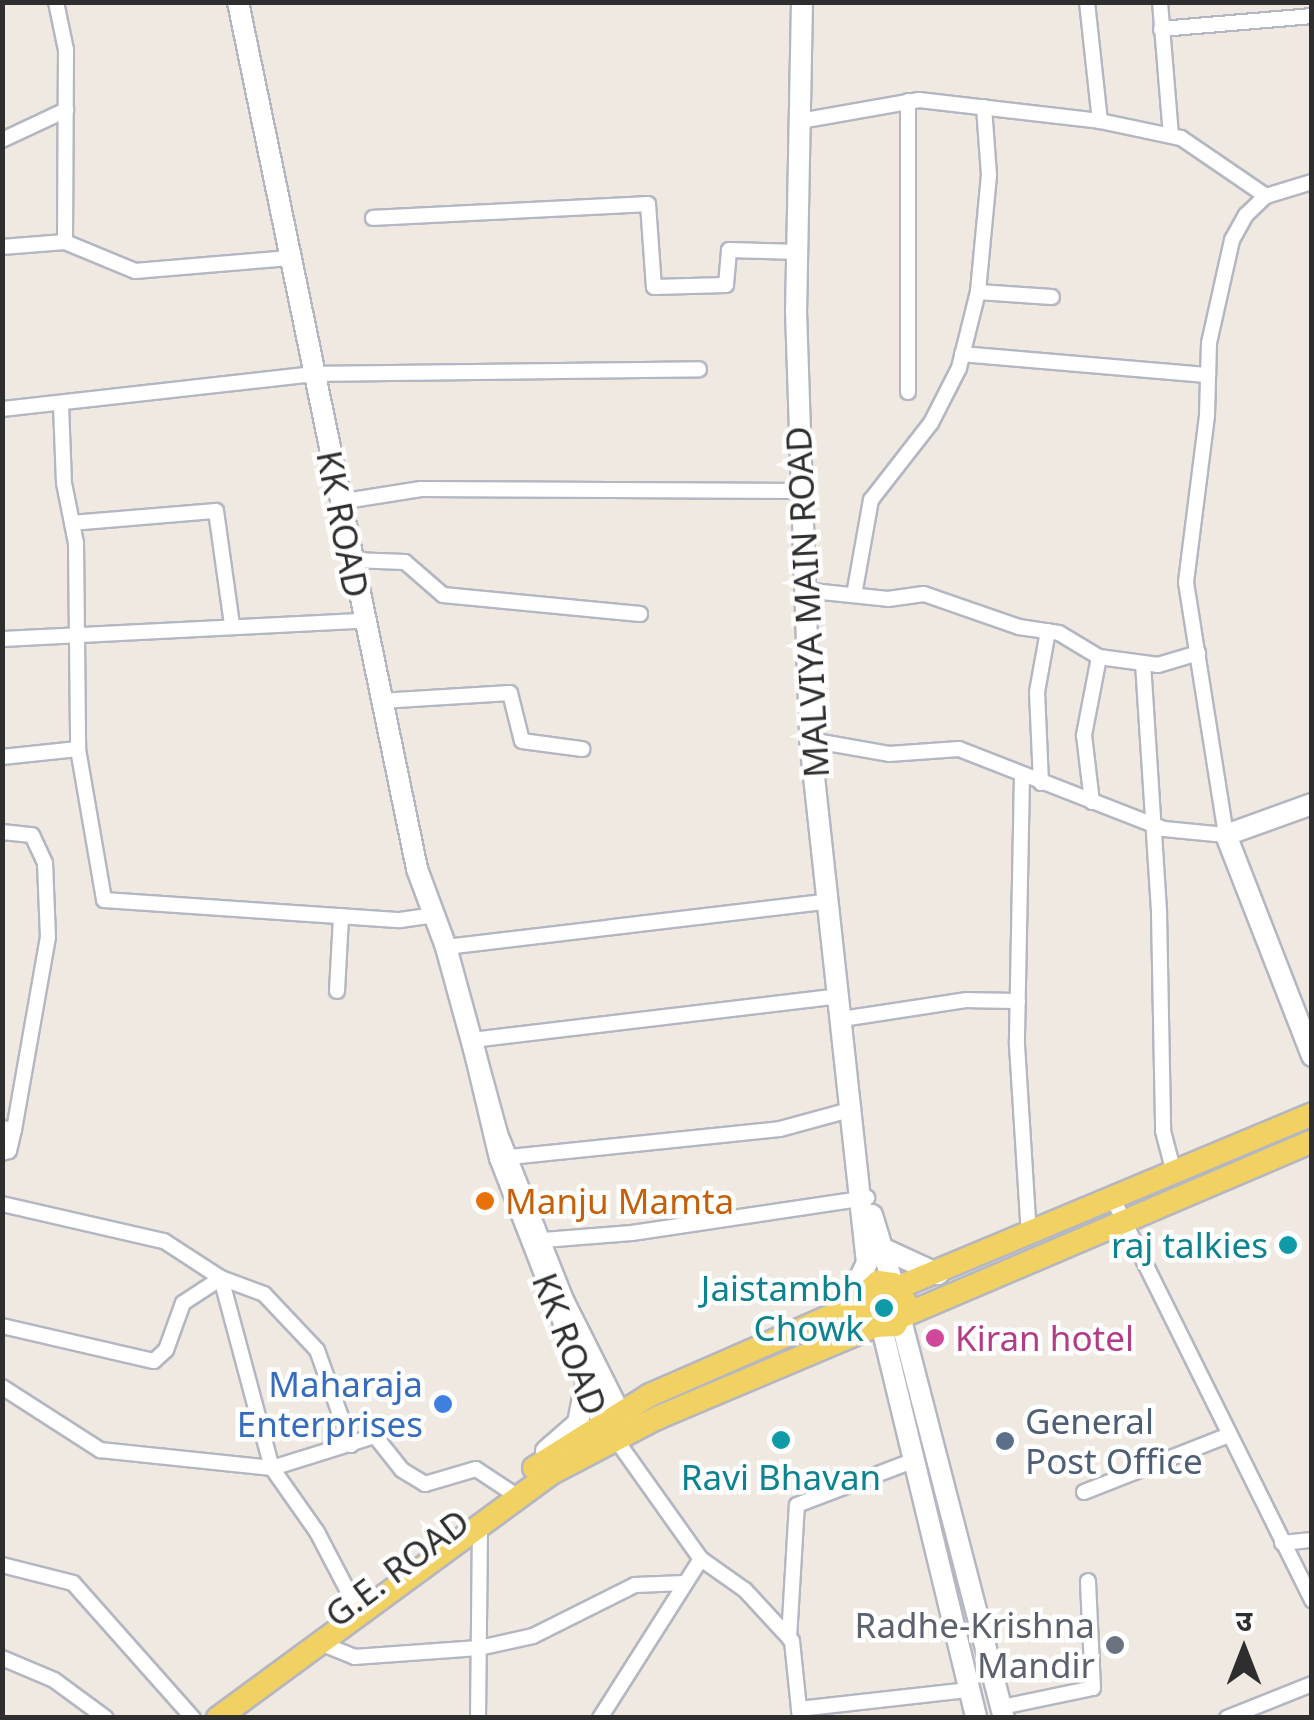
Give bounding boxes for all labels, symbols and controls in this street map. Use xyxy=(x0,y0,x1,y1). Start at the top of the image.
street label: MALVIYA MAIN ROAD xyxy=(777,425,837,779)
street label: KK ROAD xyxy=(308,447,378,601)
place label: Manju Mamta xyxy=(505,1180,734,1222)
marker: Manju Mamta xyxy=(474,1190,496,1212)
place label: raj talkies xyxy=(1111,1224,1268,1266)
marker: raj talkies xyxy=(1277,1234,1299,1256)
street label: KK ROAD xyxy=(524,1267,616,1421)
place label: Jaistambh Chowk xyxy=(701,1267,864,1349)
marker: Jaistambh Chowk xyxy=(873,1297,895,1319)
place label: Kiran hotel xyxy=(955,1317,1134,1359)
marker: Kiran hotel xyxy=(924,1327,946,1349)
place label: Maharaja Enterprises xyxy=(237,1363,423,1445)
marker: Maharaja Enterprises xyxy=(432,1393,454,1415)
place label: General Post Office xyxy=(1025,1400,1203,1482)
marker: Ravi Bhavan xyxy=(770,1429,792,1451)
marker: General Post Office xyxy=(994,1430,1016,1452)
place label: Ravi Bhavan xyxy=(681,1456,881,1498)
street label: G.E. ROAD xyxy=(317,1500,477,1636)
north arrow xyxy=(1194,1600,1294,1700)
text: उ xyxy=(1236,1601,1252,1639)
place label: Radhe-Krishna Mandir xyxy=(855,1604,1095,1686)
marker: Radhe-Krishna Mandir xyxy=(1104,1634,1126,1656)

